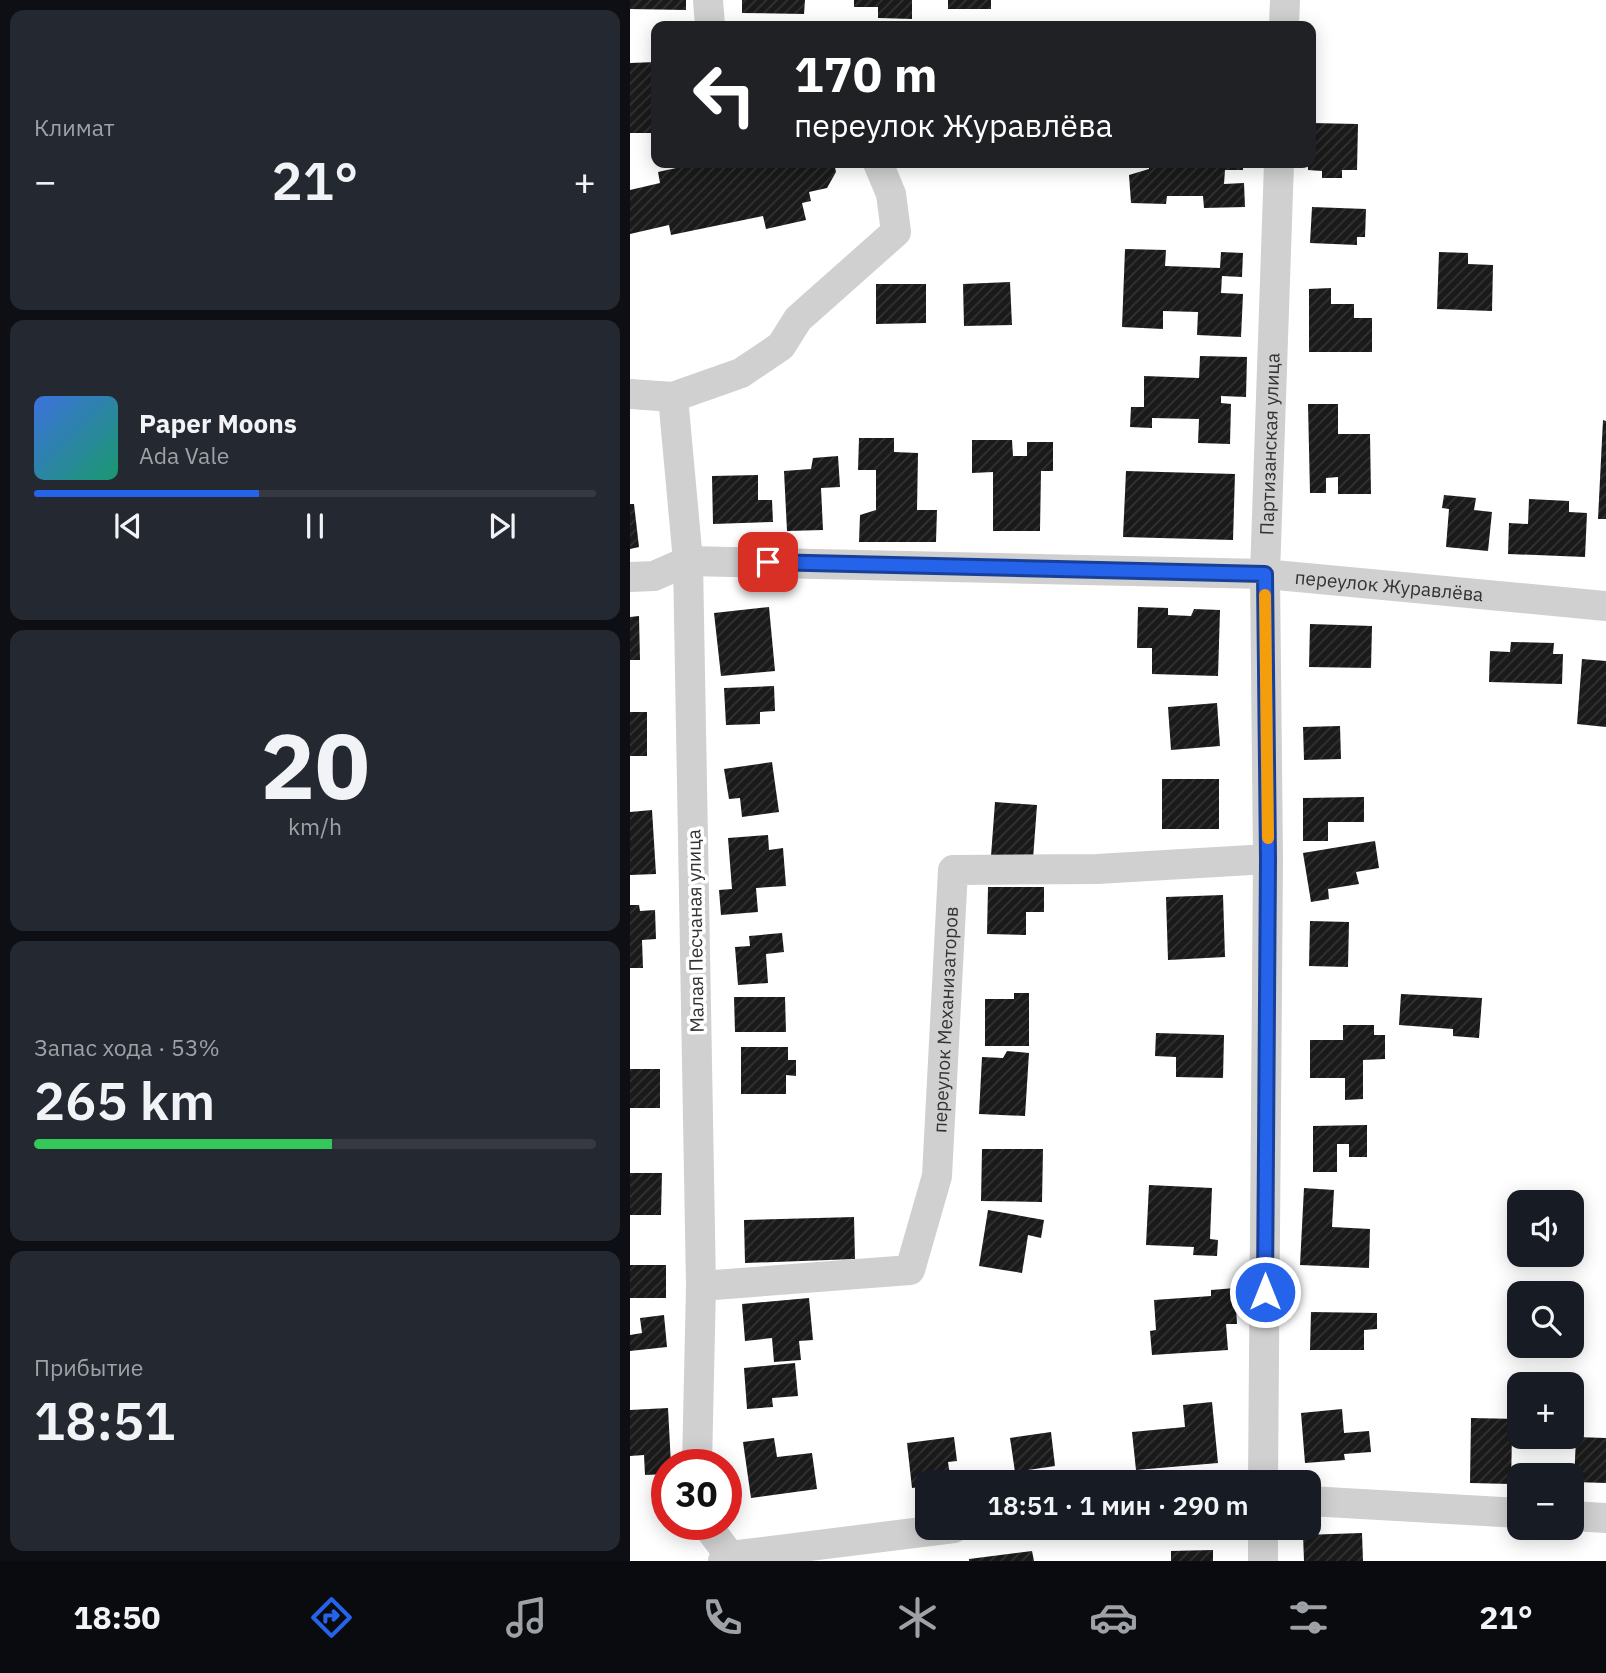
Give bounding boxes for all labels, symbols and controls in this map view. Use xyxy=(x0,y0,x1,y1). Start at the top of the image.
text: 170 m xyxy=(794,42,938,105)
icon: left xyxy=(679,49,770,140)
text: переулок Журавлёва xyxy=(794,104,1113,146)
text: Климат xyxy=(34,112,115,142)
text: 21° xyxy=(272,147,358,214)
text: − xyxy=(34,156,57,205)
text: + xyxy=(573,156,596,205)
street label: Партизанская улица xyxy=(1254,353,1285,536)
text: Paper Moons xyxy=(139,406,297,440)
text: Ada Vale xyxy=(139,440,229,470)
icon: previous xyxy=(109,507,147,545)
icon: pause xyxy=(296,507,334,545)
icon: next xyxy=(483,507,521,545)
pin xyxy=(738,532,798,592)
icon: arrive xyxy=(749,543,787,581)
street label: переулок Журавлёва xyxy=(1294,565,1485,606)
text: 20 xyxy=(260,706,370,824)
text: km/h xyxy=(288,811,342,841)
street label: Малая Песчаная улица xyxy=(681,829,709,1033)
street label: переулок Механизаторов xyxy=(927,906,963,1134)
text: Запас хода · 53% xyxy=(34,1032,220,1062)
text: 265 km xyxy=(34,1067,215,1134)
map controls xyxy=(1507,1190,1584,1540)
button: sound xyxy=(1507,1190,1584,1267)
position arrow xyxy=(1228,1255,1302,1329)
button: search xyxy=(1507,1281,1584,1358)
text: Прибытие xyxy=(34,1352,143,1382)
button: + xyxy=(1507,1372,1584,1449)
text: 18:51 xyxy=(34,1387,175,1454)
speed limit sign: 30 xyxy=(651,1449,742,1540)
button: − xyxy=(1507,1463,1584,1540)
text: 18:51 · 1 мин · 290 m xyxy=(987,1488,1249,1522)
icon: directions xyxy=(307,1593,356,1642)
icon: music xyxy=(502,1593,551,1642)
icon: phone xyxy=(698,1593,747,1642)
icon: climate xyxy=(893,1593,942,1642)
icon: car xyxy=(1089,1593,1138,1642)
icon: filters xyxy=(1284,1593,1333,1642)
text: 18:50 xyxy=(73,1596,161,1638)
text: 21° xyxy=(1479,1596,1533,1638)

